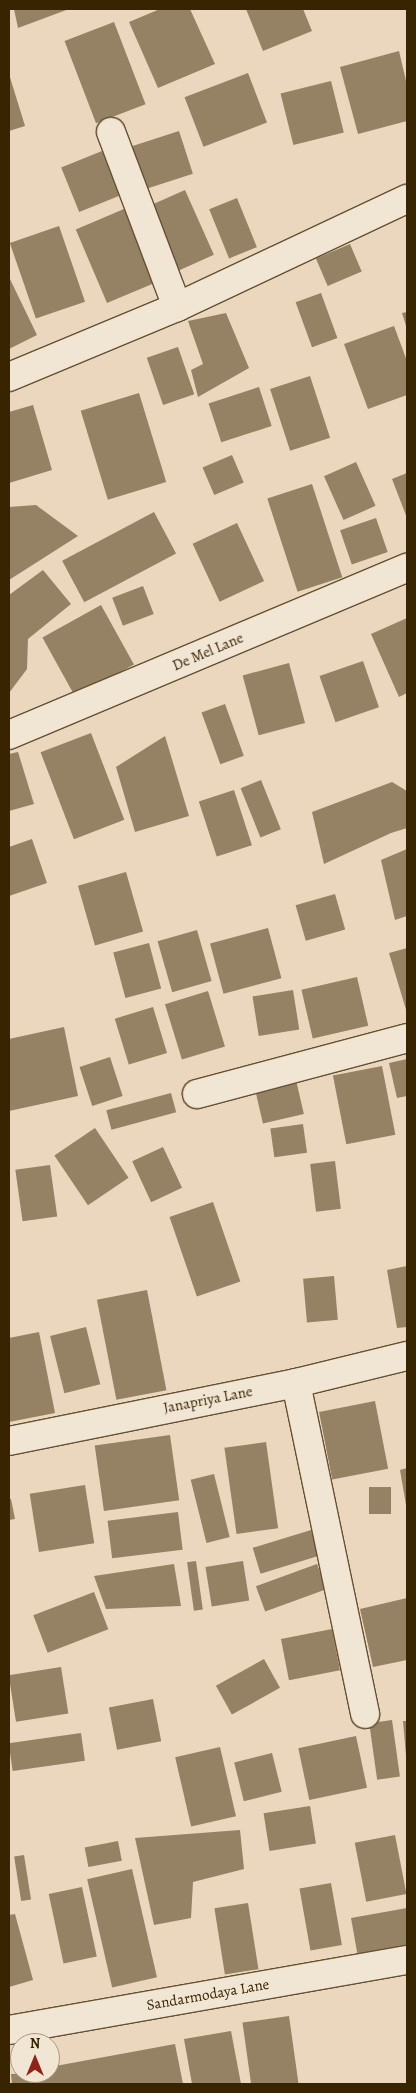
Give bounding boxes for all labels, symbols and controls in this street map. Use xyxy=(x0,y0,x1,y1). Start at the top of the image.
street label: De Mel Lane xyxy=(170,629,246,675)
street label: Janapriya Lane xyxy=(162,1383,254,1417)
street label: Sandarmodaya Lane xyxy=(145,1975,271,2015)
north arrow xyxy=(10,2033,60,2083)
text: N xyxy=(30,2034,40,2053)

